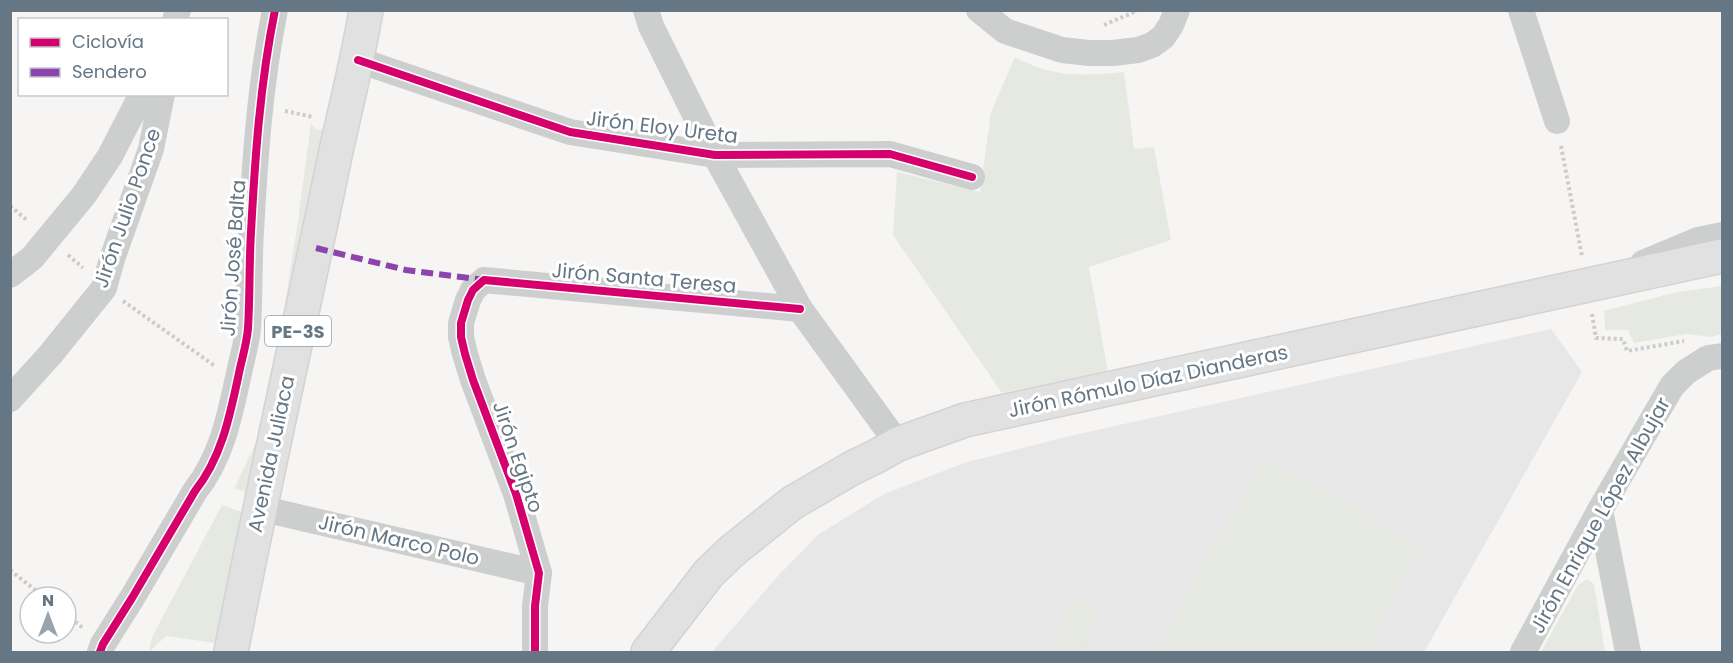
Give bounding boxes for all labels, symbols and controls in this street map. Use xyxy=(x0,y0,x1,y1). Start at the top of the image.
legend xyxy=(18,18,228,96)
text: Ciclovía xyxy=(72,29,144,54)
text: Sendero xyxy=(72,59,147,84)
street label: Jirón Eloy Ureta xyxy=(585,104,739,150)
street label: Jirón Julio Ponce xyxy=(87,124,167,292)
street label: Jirón José Balta xyxy=(214,179,252,337)
street label: Jirón Santa Teresa xyxy=(551,256,737,300)
road number: PE-3S xyxy=(265,316,331,346)
street label: Jirón Rómulo Díaz Dianderas xyxy=(1006,338,1290,424)
street label: Avenida Juliaca xyxy=(241,373,301,535)
street label: Jirón Enrique López Albujar xyxy=(1523,392,1677,638)
street label: Jirón Egipto xyxy=(486,397,550,517)
street label: Jirón Marco Polo xyxy=(316,508,482,572)
north arrow xyxy=(18,585,78,645)
text: N xyxy=(42,589,54,612)

